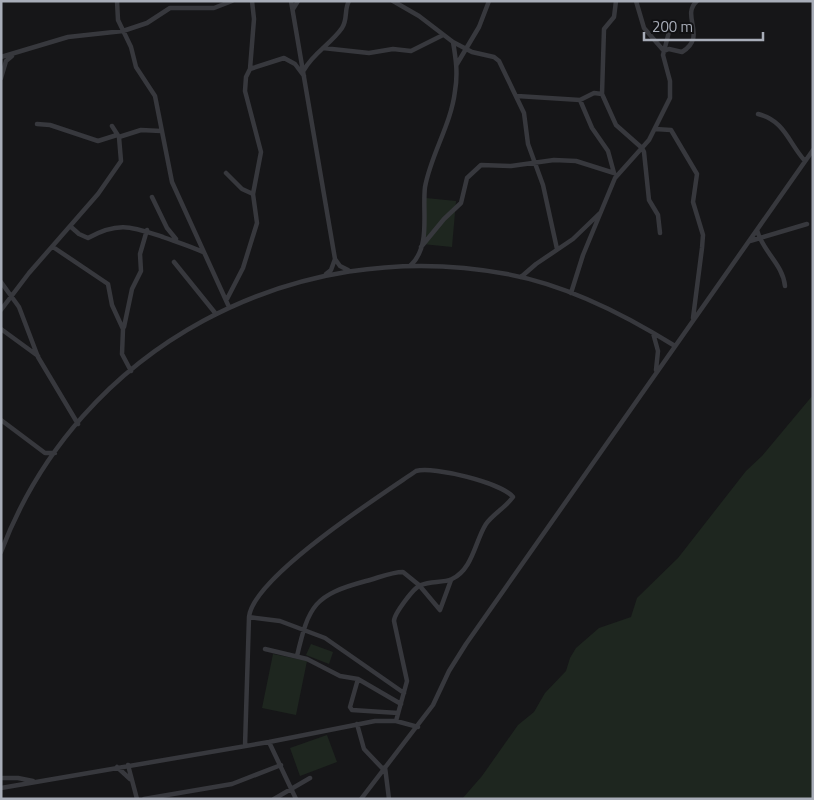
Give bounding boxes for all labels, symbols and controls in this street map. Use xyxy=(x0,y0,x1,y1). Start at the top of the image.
scale bar xyxy=(644,10,763,42)
text: 200 m xyxy=(652,15,693,38)

